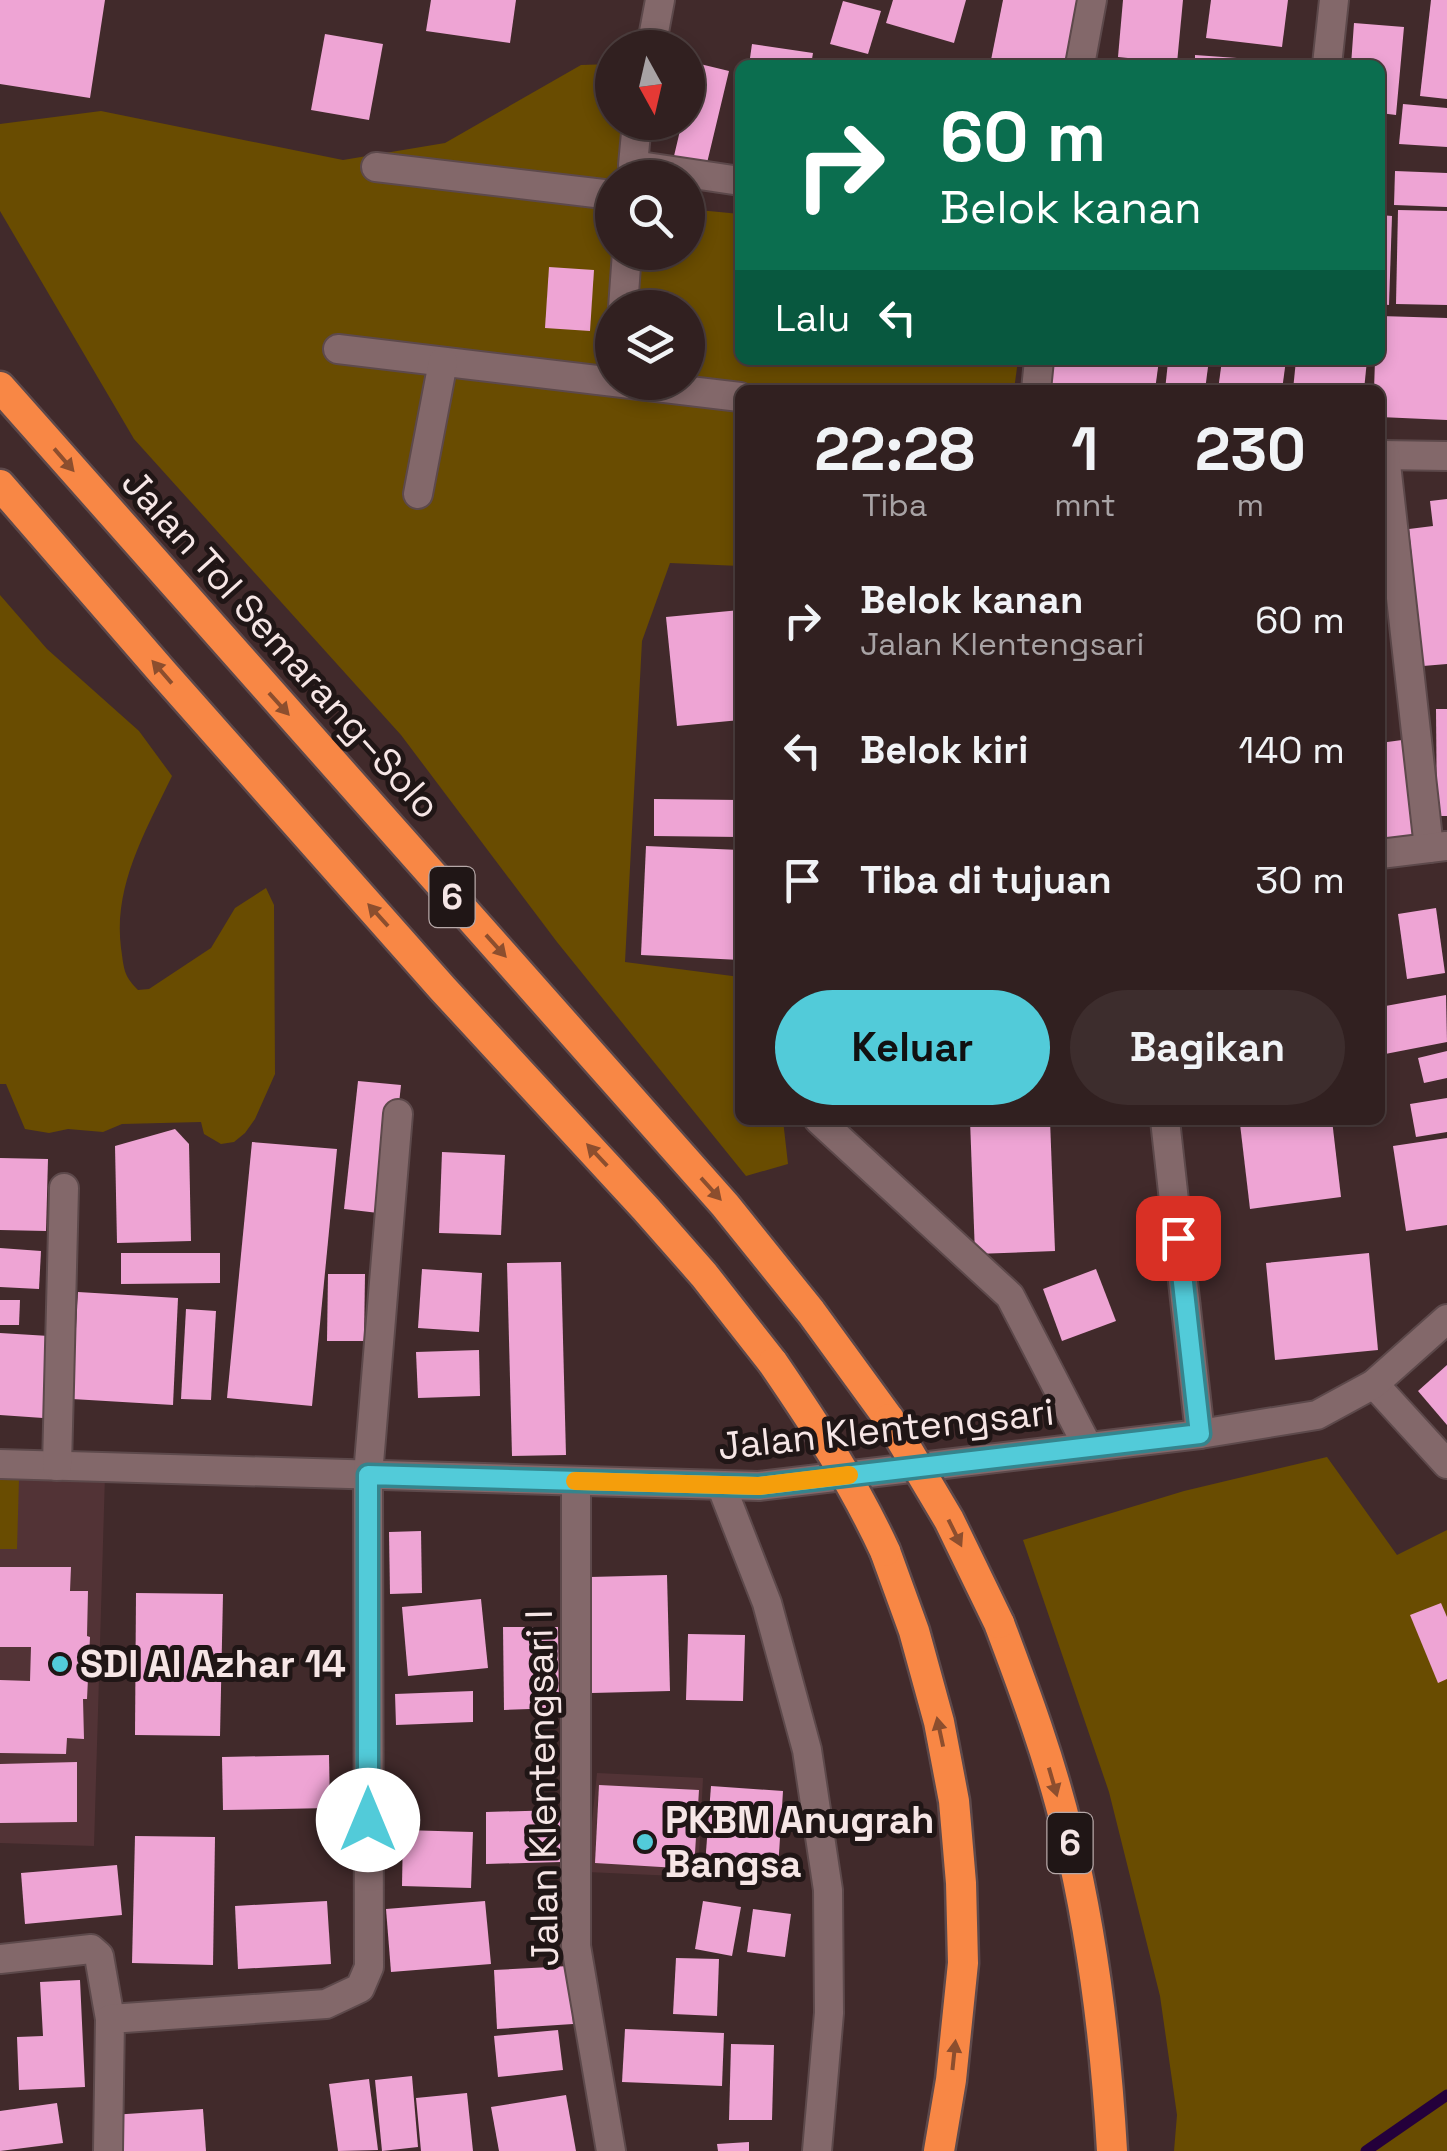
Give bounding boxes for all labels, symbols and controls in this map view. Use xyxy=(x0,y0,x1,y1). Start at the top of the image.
north arrow xyxy=(595,30,705,140)
map controls xyxy=(595,30,705,400)
text: 60 m xyxy=(940,92,1106,181)
icon: right xyxy=(775,100,905,230)
button: search xyxy=(595,160,705,270)
text: Belok kanan xyxy=(940,179,1202,236)
button: layers xyxy=(595,290,705,400)
icon: left xyxy=(870,290,925,345)
text: Lalu xyxy=(775,294,850,342)
text: 22:28 xyxy=(814,411,975,488)
text: 1 xyxy=(1071,411,1098,488)
text: 230 xyxy=(1195,411,1306,488)
one-way arrow xyxy=(53,447,75,472)
street label: Jalan Tol Semarang–Solo xyxy=(111,459,451,829)
text: Tiba xyxy=(862,485,927,525)
text: mnt xyxy=(1054,485,1116,525)
text: m xyxy=(1237,485,1264,525)
text: Belok kanan xyxy=(860,576,1083,624)
icon: right xyxy=(775,593,830,648)
text: 60 m xyxy=(1255,596,1345,644)
text: Jalan Klentengsari xyxy=(860,624,1144,664)
one-way arrow xyxy=(152,660,174,685)
one-way arrow xyxy=(268,691,290,716)
icon: left xyxy=(775,723,830,778)
text: Belok kiri xyxy=(860,726,1028,774)
text: 140 m xyxy=(1239,726,1345,774)
icon: arrive xyxy=(775,853,830,908)
text: Tiba di tujuan xyxy=(860,856,1112,904)
text: 30 m xyxy=(1255,856,1345,904)
road number: 6 xyxy=(430,867,474,927)
one-way arrow xyxy=(367,903,389,928)
one-way arrow xyxy=(484,933,506,958)
button: Keluar xyxy=(775,990,1050,1105)
button: Bagikan xyxy=(1070,990,1345,1105)
one-way arrow xyxy=(586,1143,609,1167)
one-way arrow xyxy=(700,1176,722,1201)
pin xyxy=(1136,1196,1221,1281)
icon: arrive xyxy=(1151,1211,1206,1266)
street label: Jalan Klentengsari xyxy=(716,1387,1056,1471)
one-way arrow xyxy=(947,1519,964,1548)
street label: Jalan Klentengsari I xyxy=(515,1609,569,1967)
place label: SDI Al Azhar 14 xyxy=(80,1640,346,1688)
marker: SDI Al Azhar 14 xyxy=(49,1653,71,1675)
one-way arrow xyxy=(932,1716,948,1747)
one-way arrow xyxy=(1046,1767,1061,1797)
position arrow xyxy=(316,1768,420,1872)
place label: PKBM Anugrah Bangsa xyxy=(665,1796,935,1888)
road number: 6 xyxy=(1048,1813,1092,1873)
marker: PKBM Anugrah Bangsa xyxy=(634,1831,656,1853)
one-way arrow xyxy=(946,2038,962,2070)

